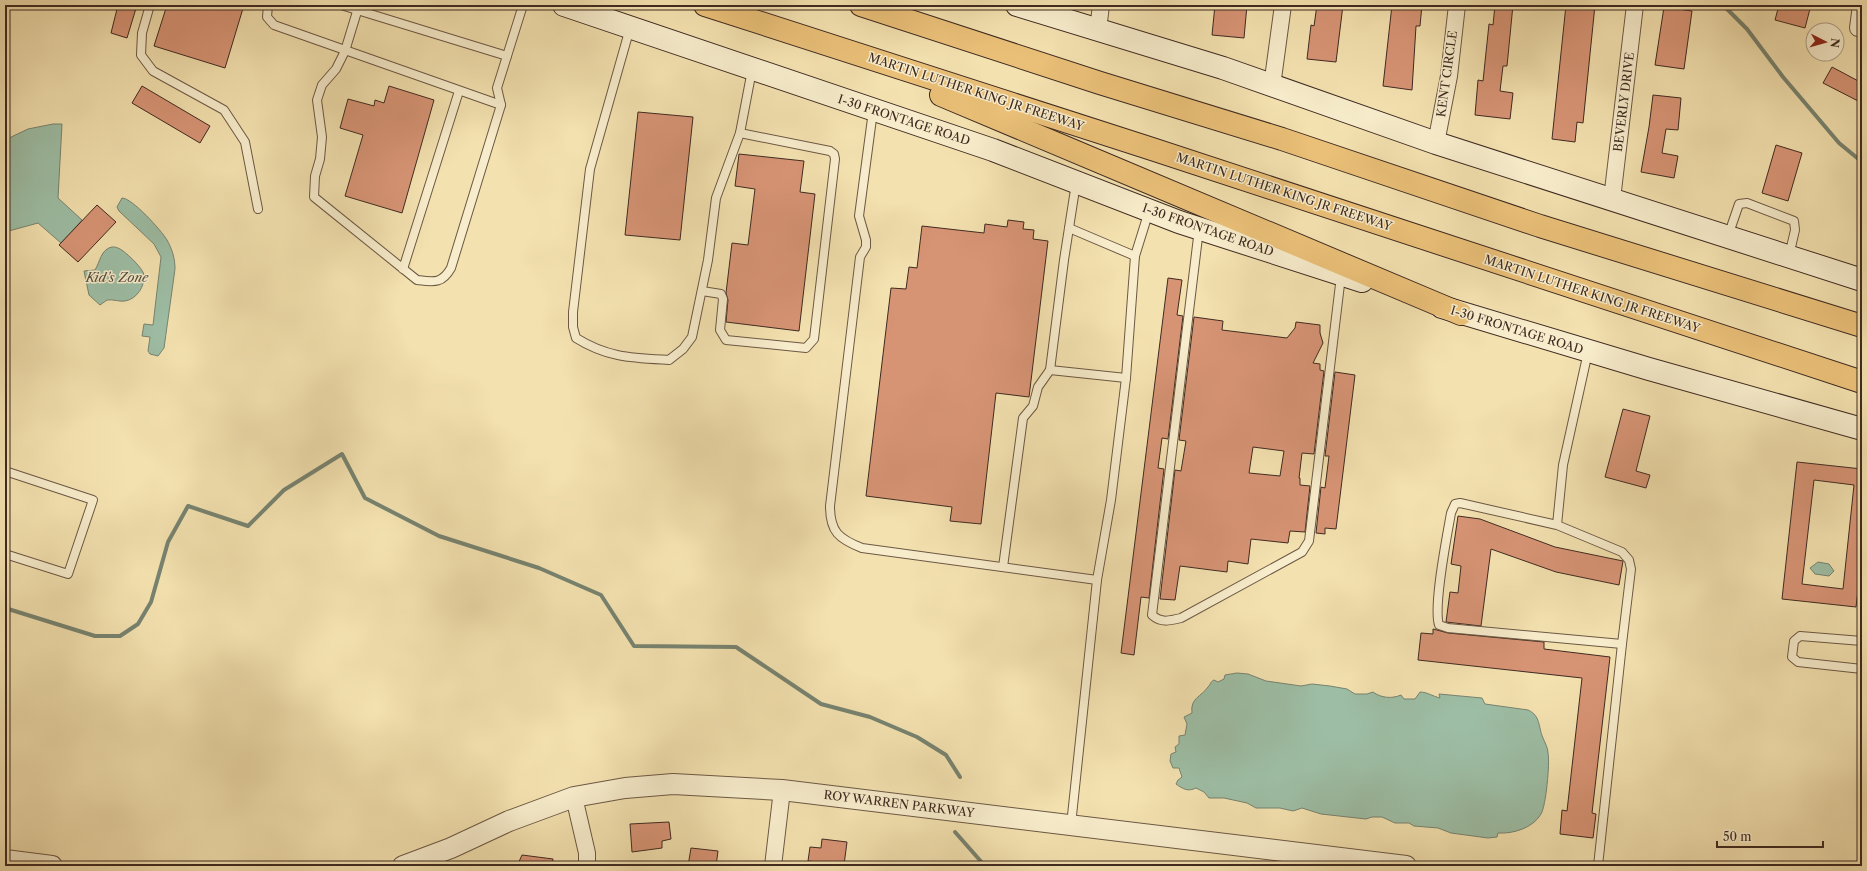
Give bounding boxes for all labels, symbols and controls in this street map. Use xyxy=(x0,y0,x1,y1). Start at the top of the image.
north arrow xyxy=(1805,22,1845,62)
street label: KENT CIRCLE xyxy=(1433,30,1460,118)
text: N xyxy=(1827,38,1842,49)
street label: MARTIN LUTHER KING JR FREEWAY xyxy=(866,49,1087,134)
street label: BEVERLY DRIVE xyxy=(1610,51,1637,153)
street label: I-30 FRONTAGE ROAD xyxy=(836,91,972,148)
street label: MARTIN LUTHER KING JR FREEWAY xyxy=(1174,149,1395,234)
street label: I-30 FRONTAGE ROAD xyxy=(1140,200,1276,259)
street label: MARTIN LUTHER KING JR FREEWAY xyxy=(1482,251,1703,336)
water label: Kid's Zone xyxy=(85,269,149,285)
street label: I-30 FRONTAGE ROAD xyxy=(1449,302,1586,357)
street label: ROY WARREN PARKWAY xyxy=(823,787,976,820)
scale bar xyxy=(1717,823,1823,849)
text: 50 m xyxy=(1723,829,1752,844)

